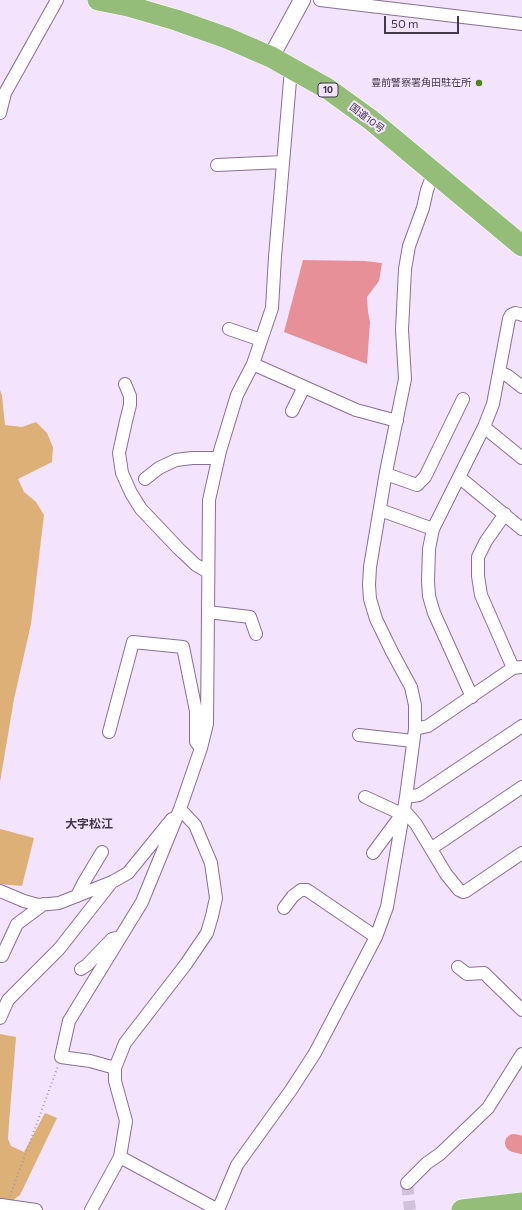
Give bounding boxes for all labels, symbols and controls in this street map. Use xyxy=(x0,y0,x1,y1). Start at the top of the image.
scale bar xyxy=(386,8,461,34)
text: 50 m xyxy=(391,16,419,30)
place label: 豊前警察署角田駐在所 xyxy=(371,77,471,89)
marker: 豊前警察署角田駐在所 xyxy=(474,78,484,88)
road number: 10 xyxy=(318,83,338,97)
street label: 国道10号 xyxy=(347,101,387,135)
district label: 大字松江 xyxy=(65,817,113,831)

